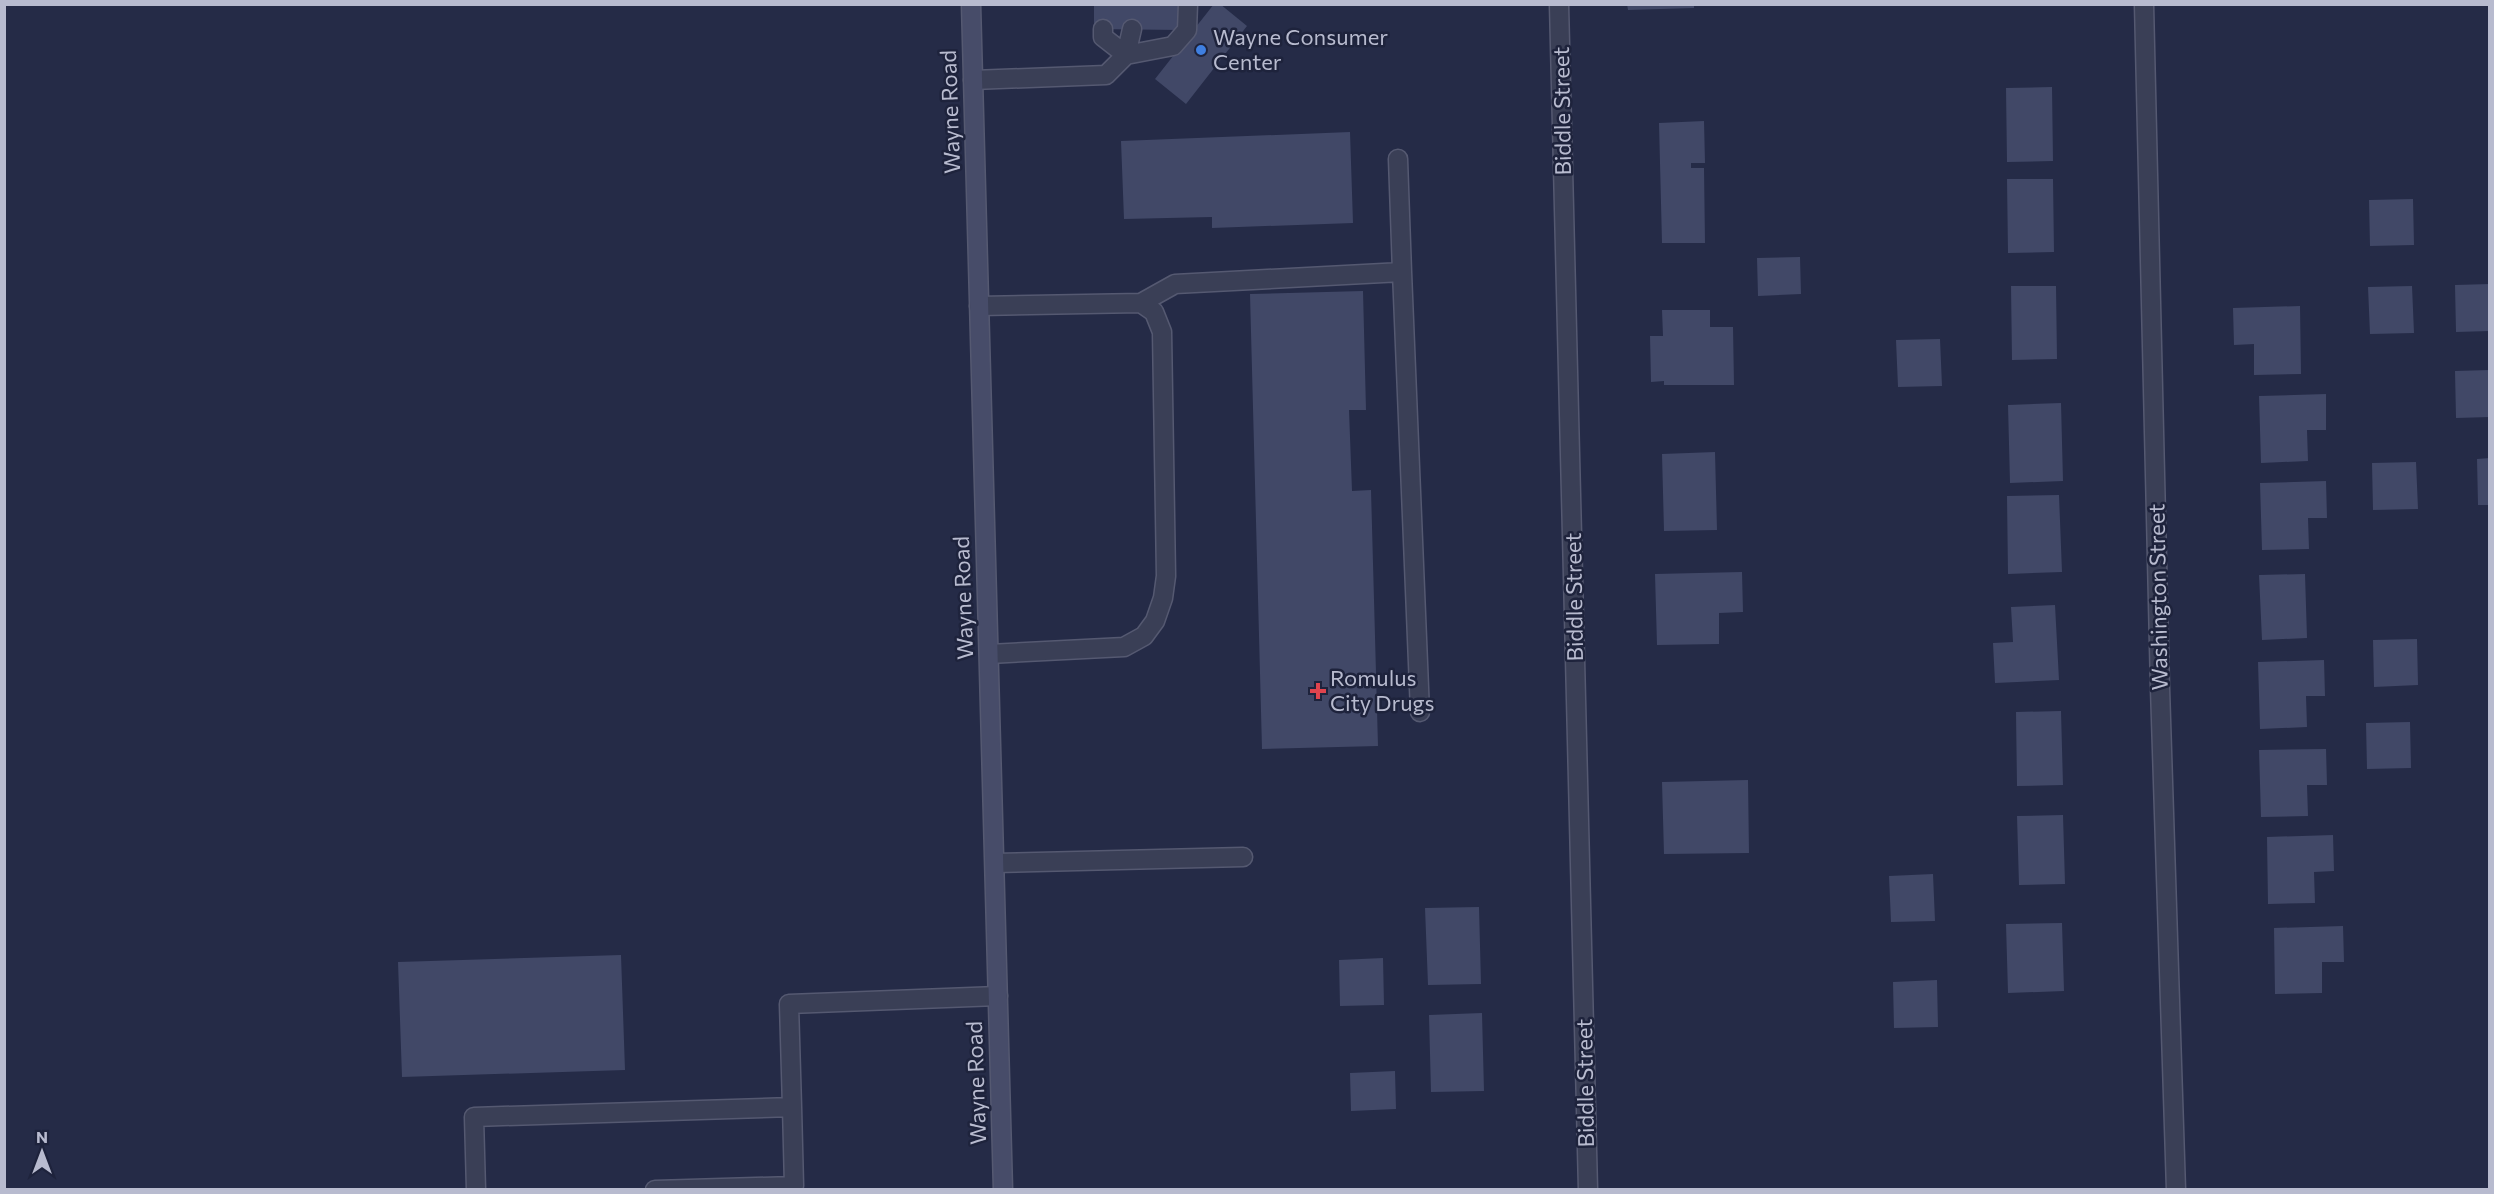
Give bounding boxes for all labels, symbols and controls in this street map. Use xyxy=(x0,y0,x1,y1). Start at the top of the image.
place label: Wayne Consumer Center xyxy=(1213,23,1388,75)
marker: Wayne Consumer Center xyxy=(1194,43,1208,57)
street label: Biddle Street xyxy=(1547,46,1576,176)
street label: Wayne Road xyxy=(934,50,965,174)
street label: Washington Street xyxy=(2142,503,2173,691)
street label: Biddle Street xyxy=(1559,532,1588,662)
street label: Wayne Road xyxy=(947,536,978,660)
place label: Romulus City Drugs xyxy=(1330,664,1435,716)
marker: Romulus City Drugs xyxy=(1311,684,1325,698)
street label: Biddle Street xyxy=(1570,1018,1599,1148)
street label: Wayne Road xyxy=(960,1021,991,1145)
north arrow xyxy=(12,1122,72,1182)
text: N xyxy=(36,1127,48,1146)

